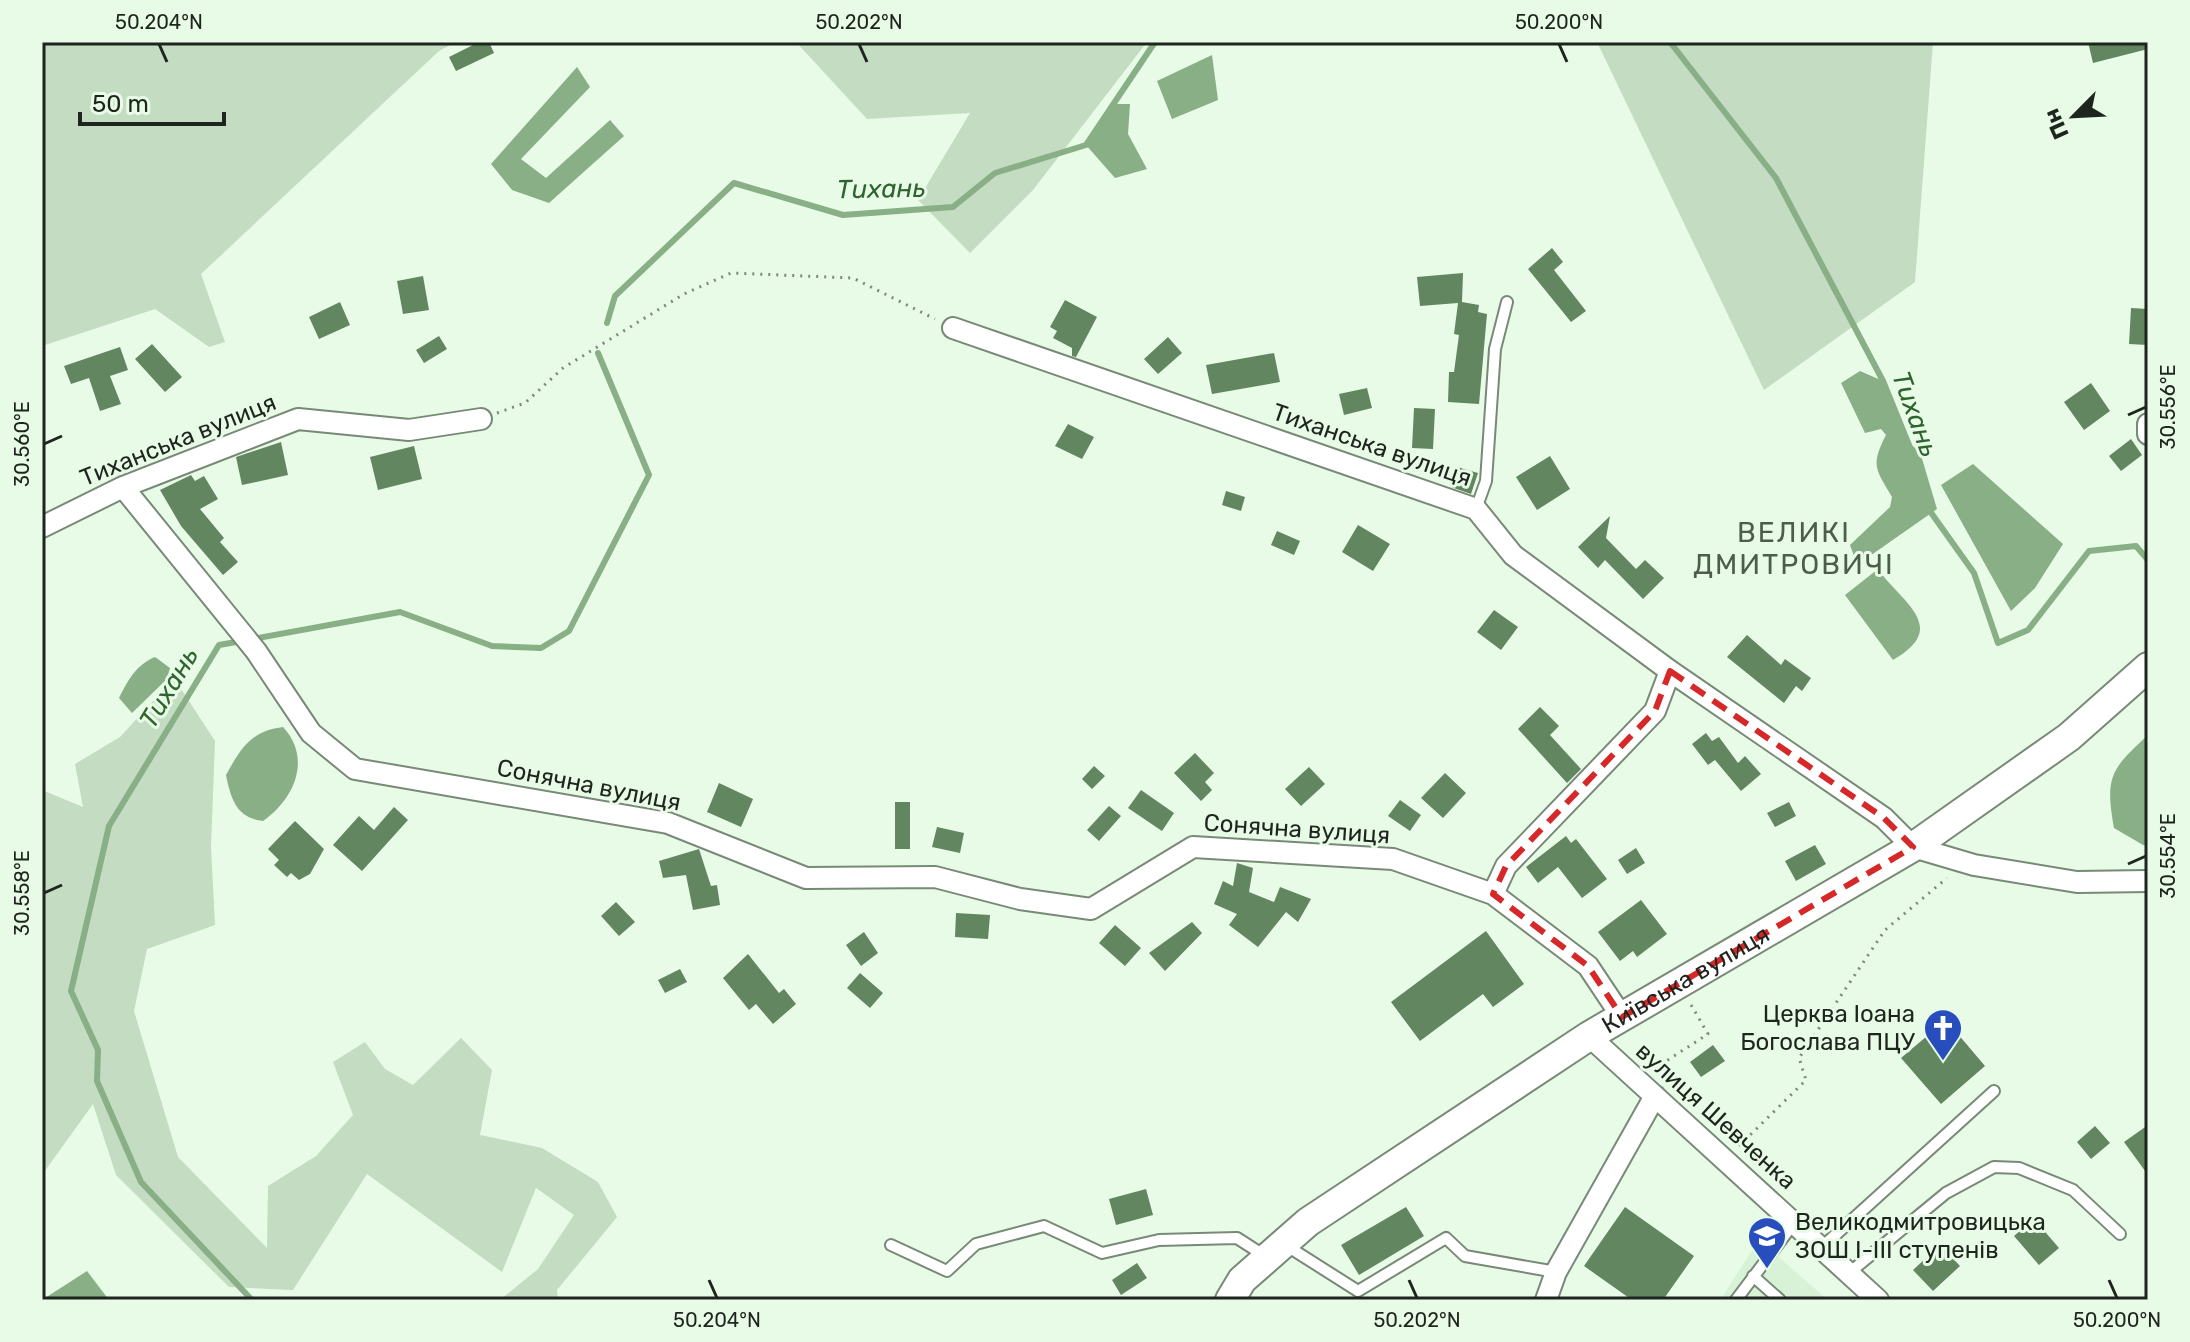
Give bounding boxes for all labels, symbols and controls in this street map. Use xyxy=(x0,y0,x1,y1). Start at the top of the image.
text: 50.204°N xyxy=(115,10,203,34)
text: 50.202°N xyxy=(815,10,903,34)
text: 50.200°N xyxy=(1515,10,1603,34)
scale bar xyxy=(80,76,224,126)
north arrow xyxy=(2034,76,2114,156)
text: 50 m xyxy=(92,90,149,118)
text: Пн xyxy=(2038,105,2075,143)
water label: Тихань xyxy=(836,173,926,205)
text: 30.556°E xyxy=(2156,364,2180,450)
water label: Тихань xyxy=(1885,367,1945,461)
street label: Тиханська вулиця xyxy=(76,388,280,492)
street label: Тиханська вулиця xyxy=(1269,398,1475,492)
text: 30.560°E xyxy=(10,401,34,487)
district label: ВЕЛИКІ ДМИТРОВИЧІ xyxy=(1693,516,1895,581)
water label: Тихань xyxy=(133,642,205,734)
street label: Сонячна вулиця xyxy=(495,753,683,817)
street label: Сонячна вулиця xyxy=(1203,809,1391,849)
text: 30.554°E xyxy=(2156,813,2180,899)
text: 30.558°E xyxy=(10,850,34,936)
street label: Київська вулиця xyxy=(1597,920,1774,1039)
place label: Церква Іоана Богослава ПЦУ xyxy=(1740,1000,1916,1056)
church icon: Церква Іоана Богослава ПЦУ xyxy=(1922,1007,1964,1062)
street label: вулиця Шевченка xyxy=(1630,1037,1802,1195)
place label: Великодмитровицька ЗОШ І-ІІІ ступенів xyxy=(1795,1208,2046,1264)
school or university icon: Великодмитровицька ЗОШ І-ІІІ ступенів xyxy=(1746,1215,1788,1270)
text: 50.204°N xyxy=(673,1308,761,1332)
text: 50.202°N xyxy=(1373,1308,1461,1332)
text: 50.200°N xyxy=(2073,1308,2161,1332)

